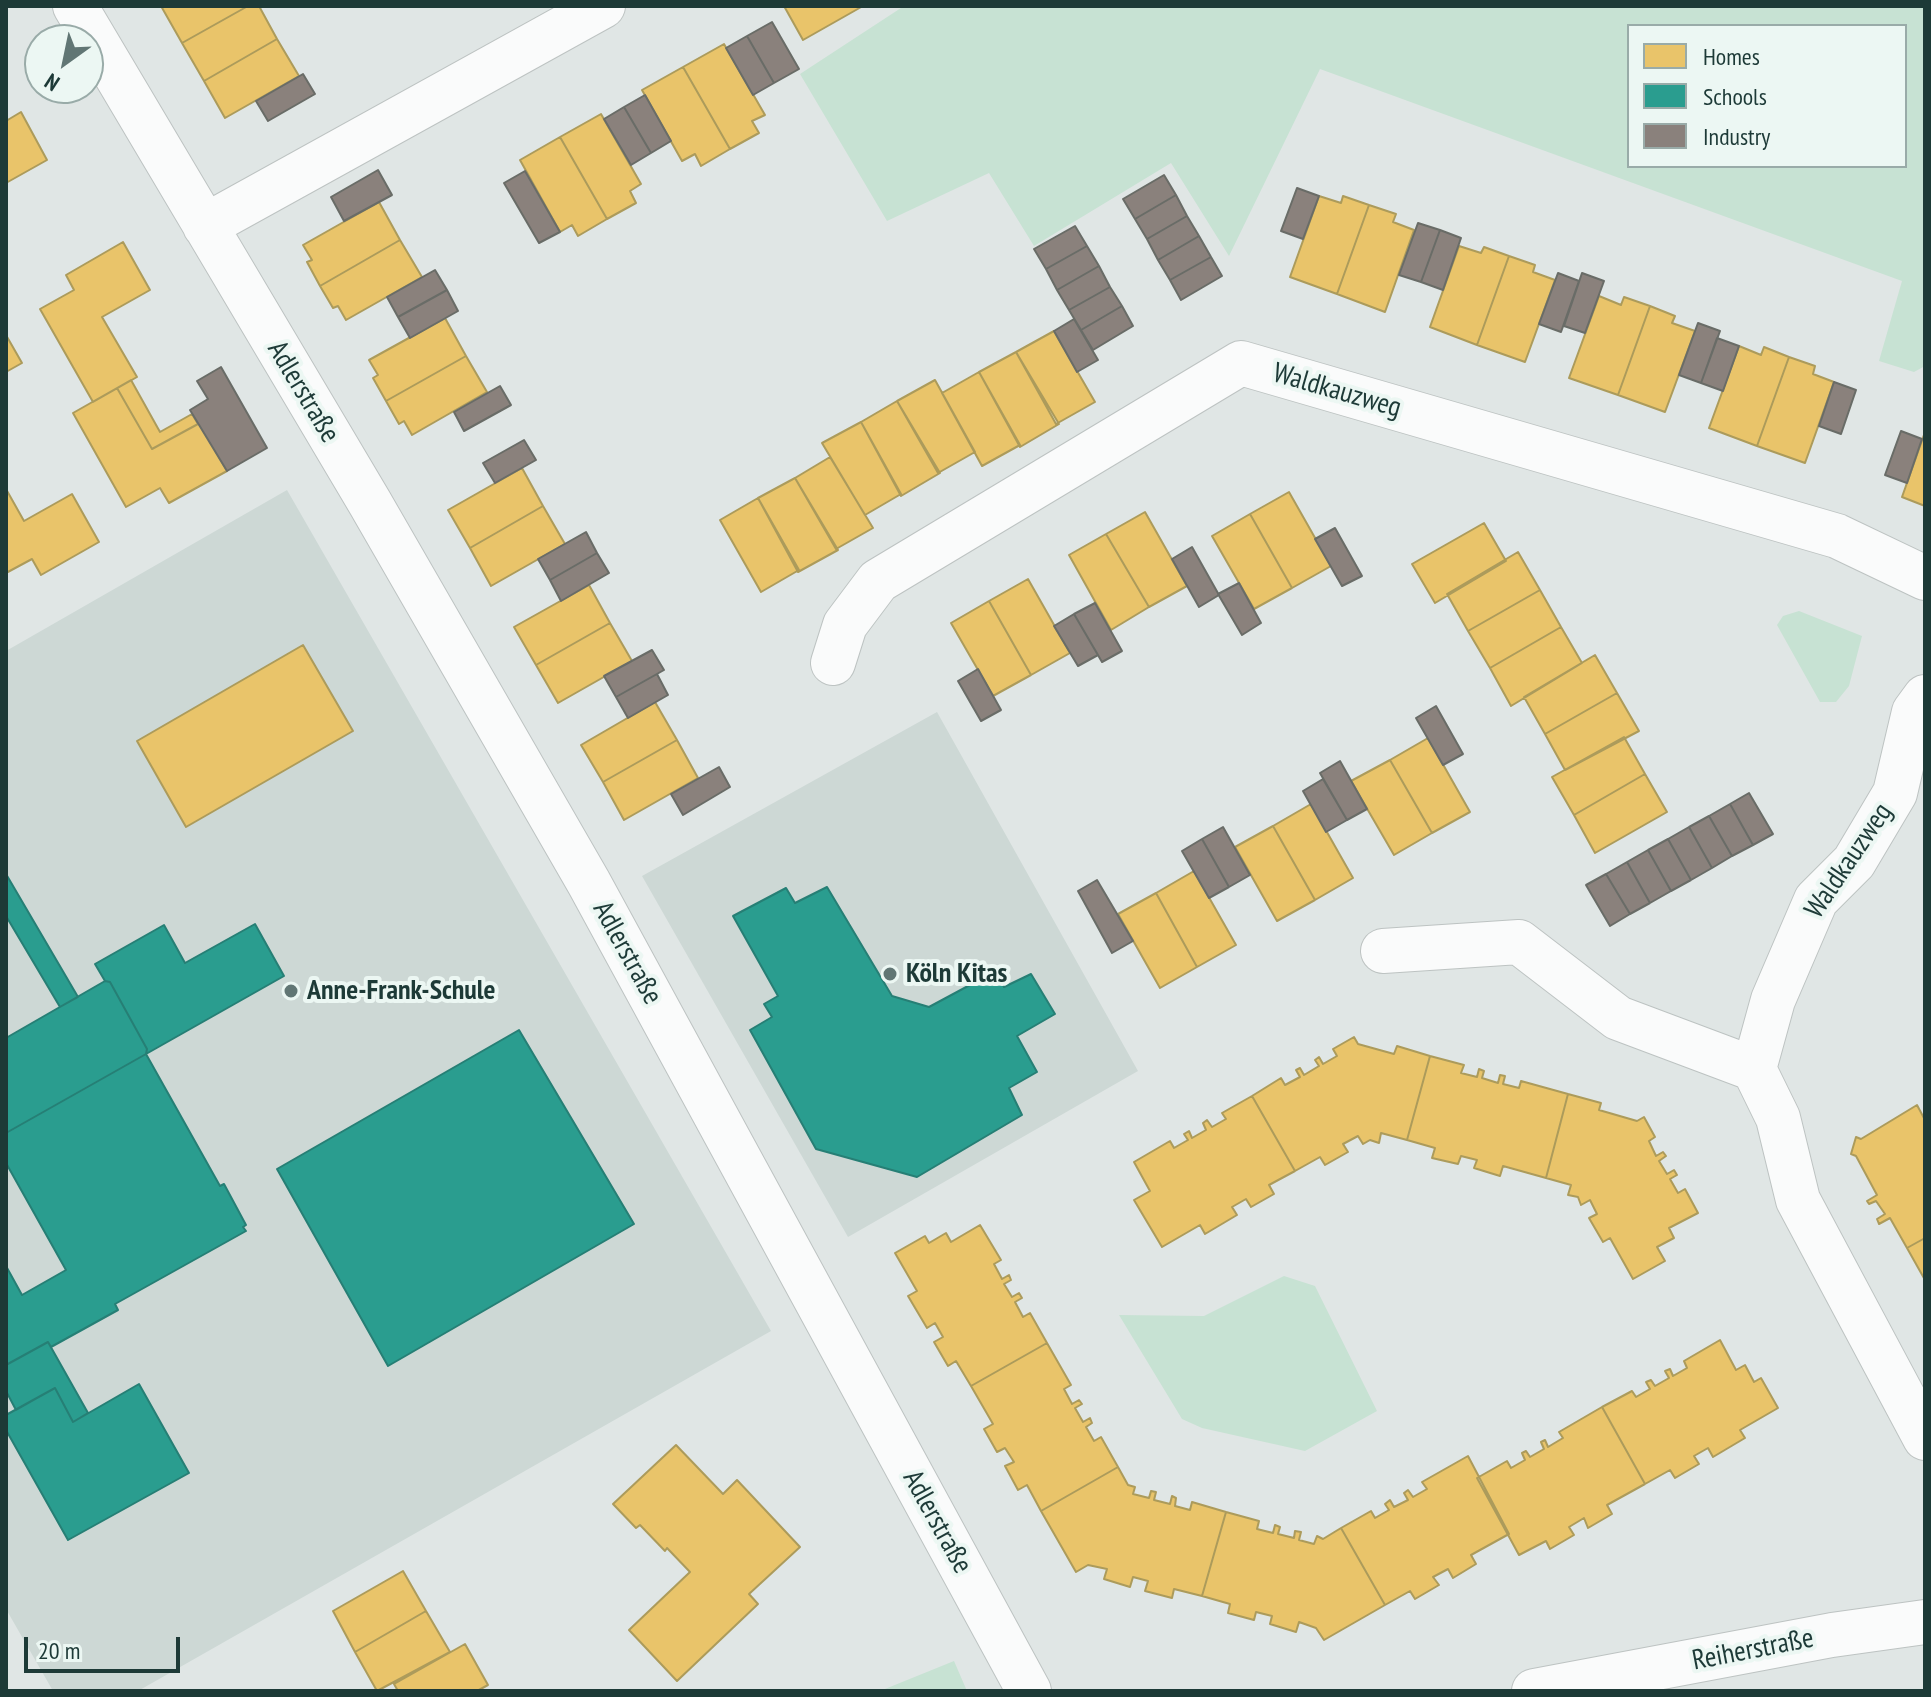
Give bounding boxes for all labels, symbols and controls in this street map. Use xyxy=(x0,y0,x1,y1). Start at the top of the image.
north arrow xyxy=(24,24,104,104)
legend xyxy=(1627,24,1907,168)
text: Homes xyxy=(1703,41,1760,72)
text: N xyxy=(39,67,65,97)
text: Schools xyxy=(1703,81,1767,112)
text: Industry xyxy=(1703,121,1770,152)
street label: Adlerstraße xyxy=(260,335,346,449)
street label: Waldkauzweg xyxy=(1269,357,1405,425)
street label: Waldkauzweg xyxy=(1798,797,1900,925)
street label: Adlerstraße xyxy=(585,896,669,1010)
place label: Köln Kitas xyxy=(906,957,1007,991)
marker: Köln Kitas xyxy=(881,965,899,983)
place label: Anne-Frank-Schule xyxy=(307,974,496,1008)
marker: Anne-Frank-Schule xyxy=(282,982,300,1000)
street label: Adlerstraße xyxy=(895,1465,979,1579)
scale bar xyxy=(28,1621,184,1671)
street label: Reiherstraße xyxy=(1690,1622,1816,1678)
text: 20 m xyxy=(38,1635,80,1666)

